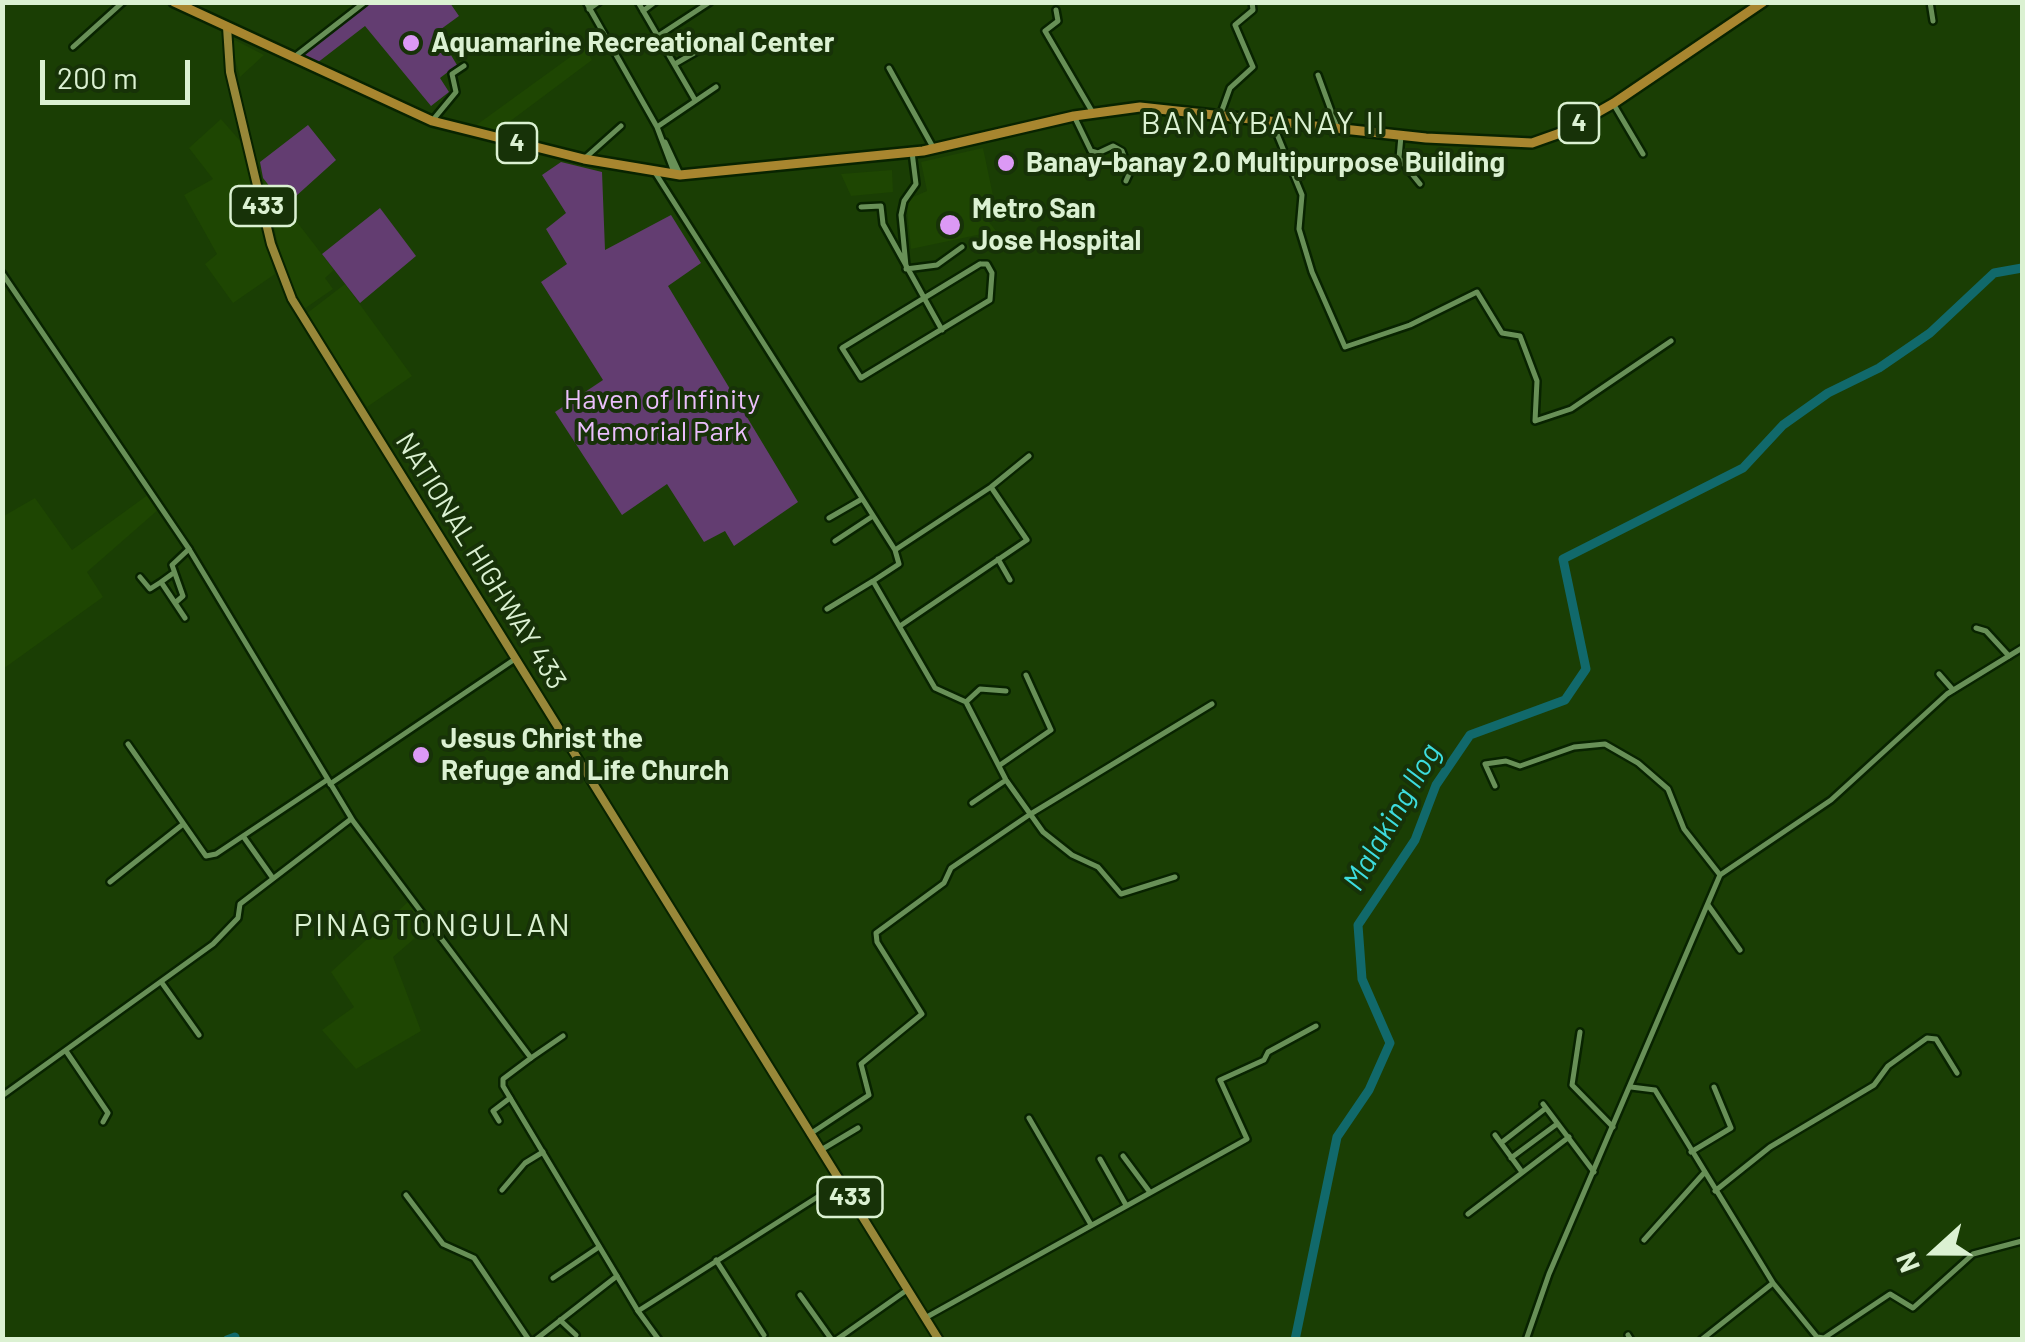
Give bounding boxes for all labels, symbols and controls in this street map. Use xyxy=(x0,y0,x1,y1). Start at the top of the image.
place label: Aquamarine Recreational Center xyxy=(431,26,835,60)
marker: Aquamarine Recreational Center xyxy=(400,32,422,54)
scale bar xyxy=(45,40,195,102)
text: 200 m xyxy=(57,59,138,95)
road number: 4 xyxy=(1559,103,1599,143)
district label: BANAYBANAY II xyxy=(1141,104,1387,142)
road number: 4 xyxy=(497,123,537,163)
place label: Banay-banay 2.0 Multipurpose Building xyxy=(1026,146,1505,180)
marker: Banay-banay 2.0 Multipurpose Building xyxy=(995,152,1017,174)
road number: 433 xyxy=(230,186,296,226)
place label: Metro San Jose Hospital xyxy=(972,192,1141,258)
marker: Metro San Jose Hospital xyxy=(937,212,963,238)
park label: Haven of Infinity Memorial Park xyxy=(564,383,760,449)
street label: NATIONAL HIGHWAY 433 xyxy=(388,427,574,695)
place label: Jesus Christ the Refuge and Life Church xyxy=(441,722,729,788)
water label: Malaking Ilog xyxy=(1335,737,1449,897)
marker: Jesus Christ the Refuge and Life Church xyxy=(410,744,432,766)
district label: PINAGTONGULAN xyxy=(294,906,572,944)
road number: 433 xyxy=(818,1177,882,1217)
north arrow xyxy=(1885,1202,1985,1302)
text: N xyxy=(1888,1248,1926,1278)

